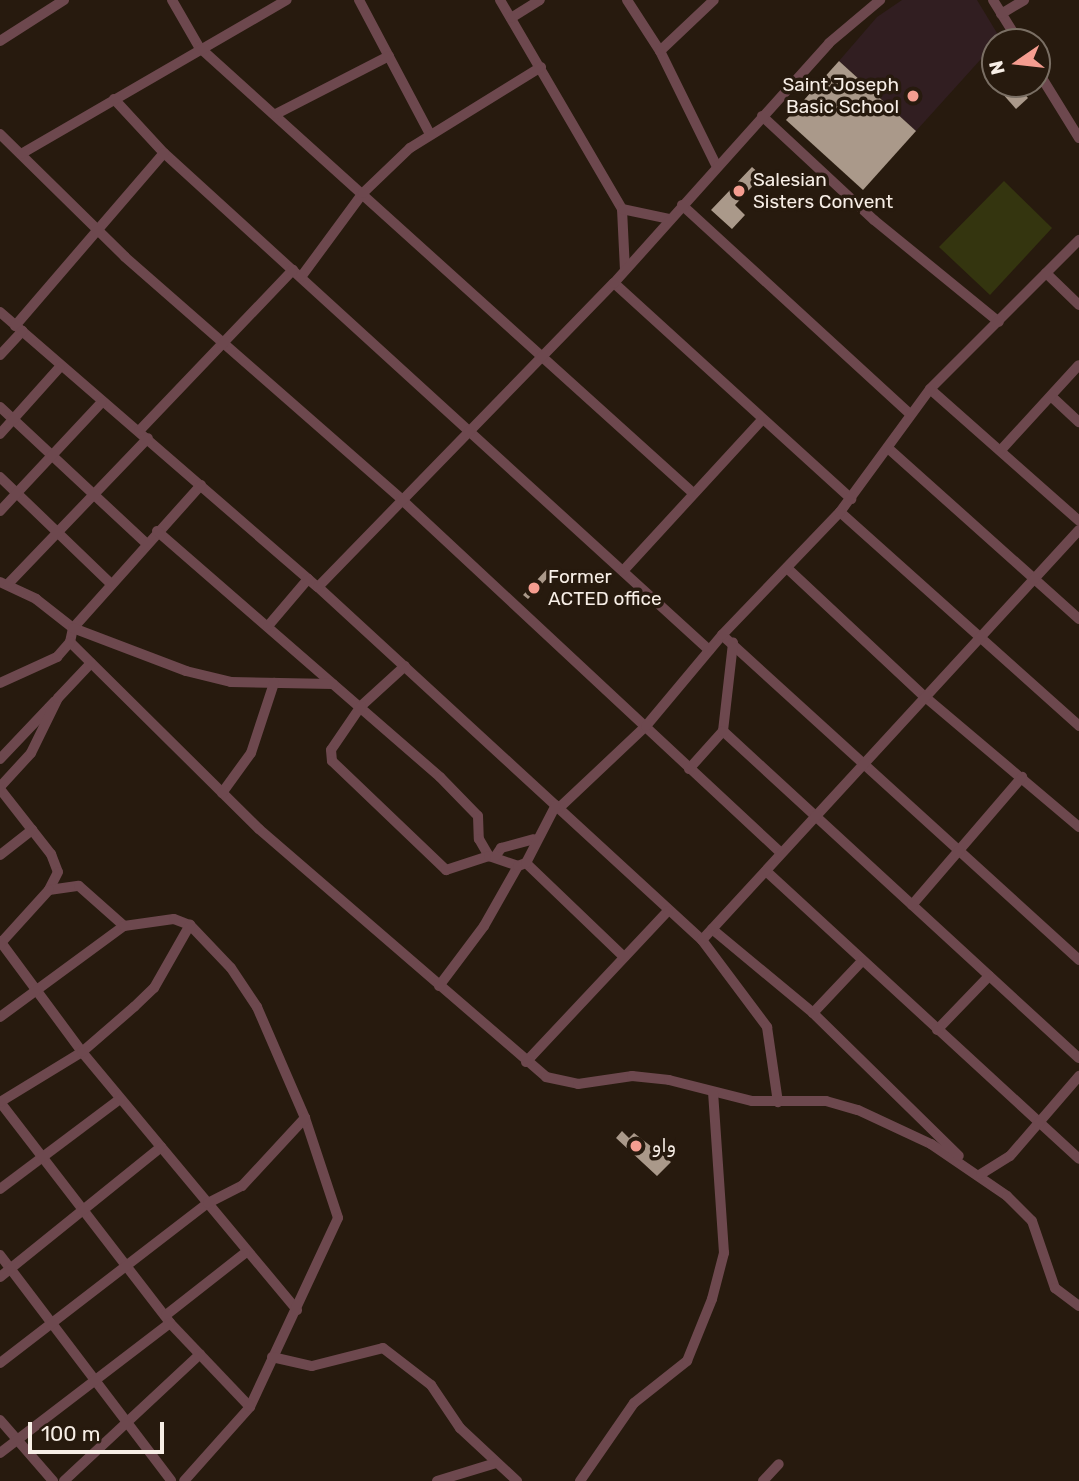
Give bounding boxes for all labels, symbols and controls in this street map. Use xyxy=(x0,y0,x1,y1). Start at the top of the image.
north arrow xyxy=(981,28,1051,98)
text: N xyxy=(984,58,1010,77)
place label: Saint Joseph Basic School xyxy=(782,74,899,118)
marker: Saint Joseph Basic School xyxy=(905,88,921,104)
place label: Salesian Sisters Convent xyxy=(753,169,893,213)
marker: Salesian Sisters Convent xyxy=(731,183,747,199)
place label: Former ACTED office xyxy=(548,566,662,610)
marker: Former ACTED office xyxy=(526,580,542,596)
place label: واو xyxy=(652,1135,676,1157)
marker: واو xyxy=(626,1136,646,1156)
scale bar xyxy=(32,1408,168,1452)
text: 100 m xyxy=(41,1421,100,1446)

